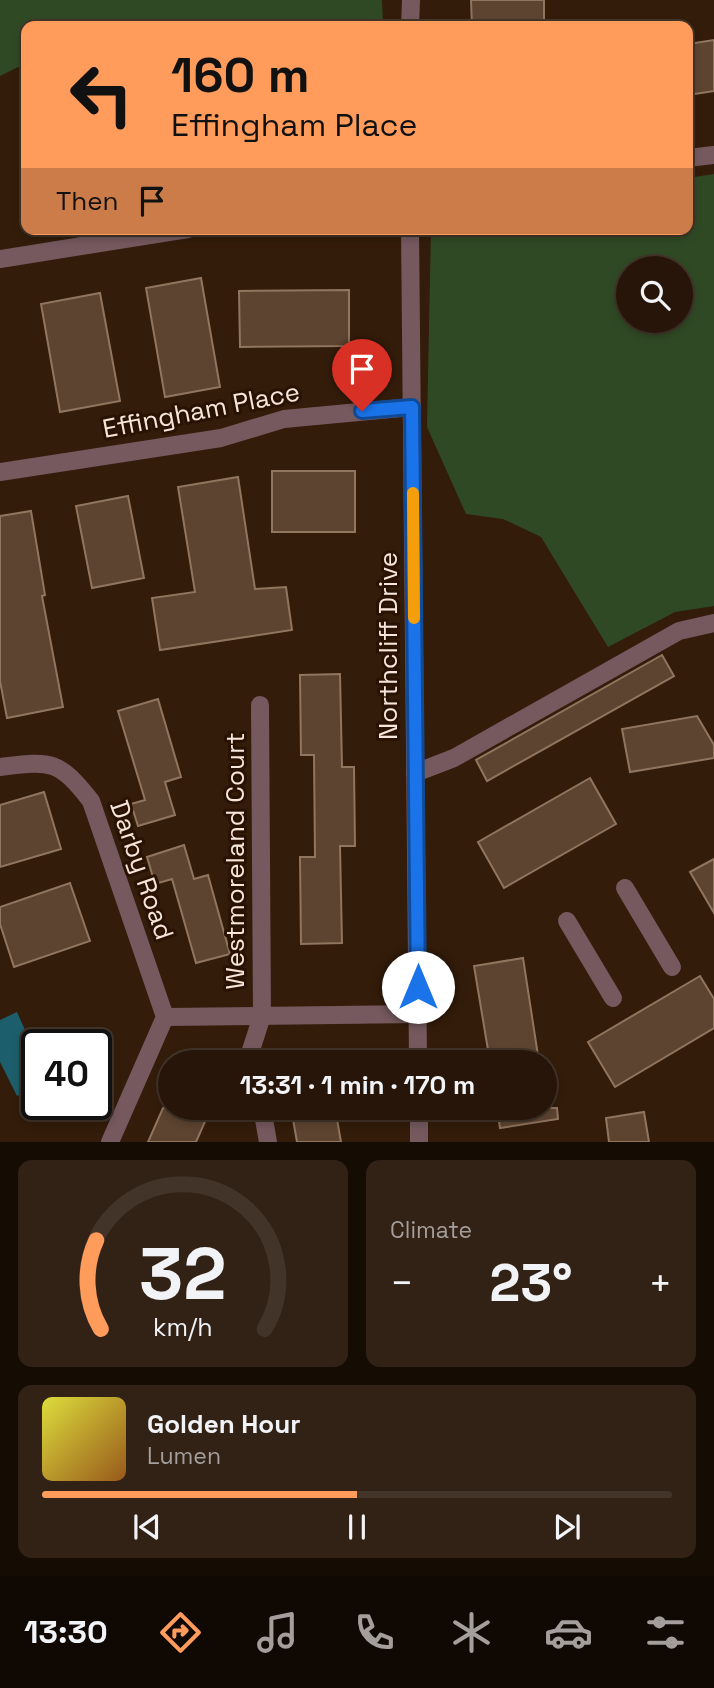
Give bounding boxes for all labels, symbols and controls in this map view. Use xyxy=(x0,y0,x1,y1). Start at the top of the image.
text: 160 m xyxy=(171,44,309,106)
icon: left xyxy=(56,49,147,140)
text: Effingham Place xyxy=(171,105,418,145)
icon: arrive xyxy=(133,182,171,220)
text: Then xyxy=(56,184,119,218)
map controls xyxy=(616,256,693,333)
button: search xyxy=(616,256,693,333)
pin xyxy=(332,339,392,411)
icon: arrive xyxy=(343,350,381,388)
street label: Effingham Place xyxy=(99,374,303,446)
street label: Northcliff Drive xyxy=(371,552,405,740)
street label: Westmoreland Court xyxy=(218,732,252,990)
street label: Darby Road xyxy=(102,796,182,944)
position arrow xyxy=(381,950,455,1024)
speed limit sign: 40 xyxy=(21,1029,112,1120)
text: 13:31 · 1 min · 170 m xyxy=(240,1068,475,1102)
text: Climate xyxy=(390,1215,472,1245)
text: 32 xyxy=(139,1228,227,1321)
text: 23° xyxy=(490,1250,573,1316)
text: − xyxy=(390,1259,414,1307)
text: + xyxy=(648,1259,672,1307)
text: km/h xyxy=(153,1311,213,1343)
text: Golden Hour xyxy=(147,1407,301,1441)
text: Lumen xyxy=(147,1441,221,1471)
icon: previous xyxy=(128,1508,166,1546)
icon: pause xyxy=(338,1508,376,1546)
icon: next xyxy=(548,1508,586,1546)
icon: directions xyxy=(156,1608,205,1657)
icon: music xyxy=(253,1608,302,1657)
icon: phone xyxy=(350,1608,399,1657)
icon: climate xyxy=(447,1608,496,1657)
icon: car xyxy=(544,1608,593,1657)
icon: filters xyxy=(641,1608,690,1657)
text: 13:30 xyxy=(24,1612,108,1652)

